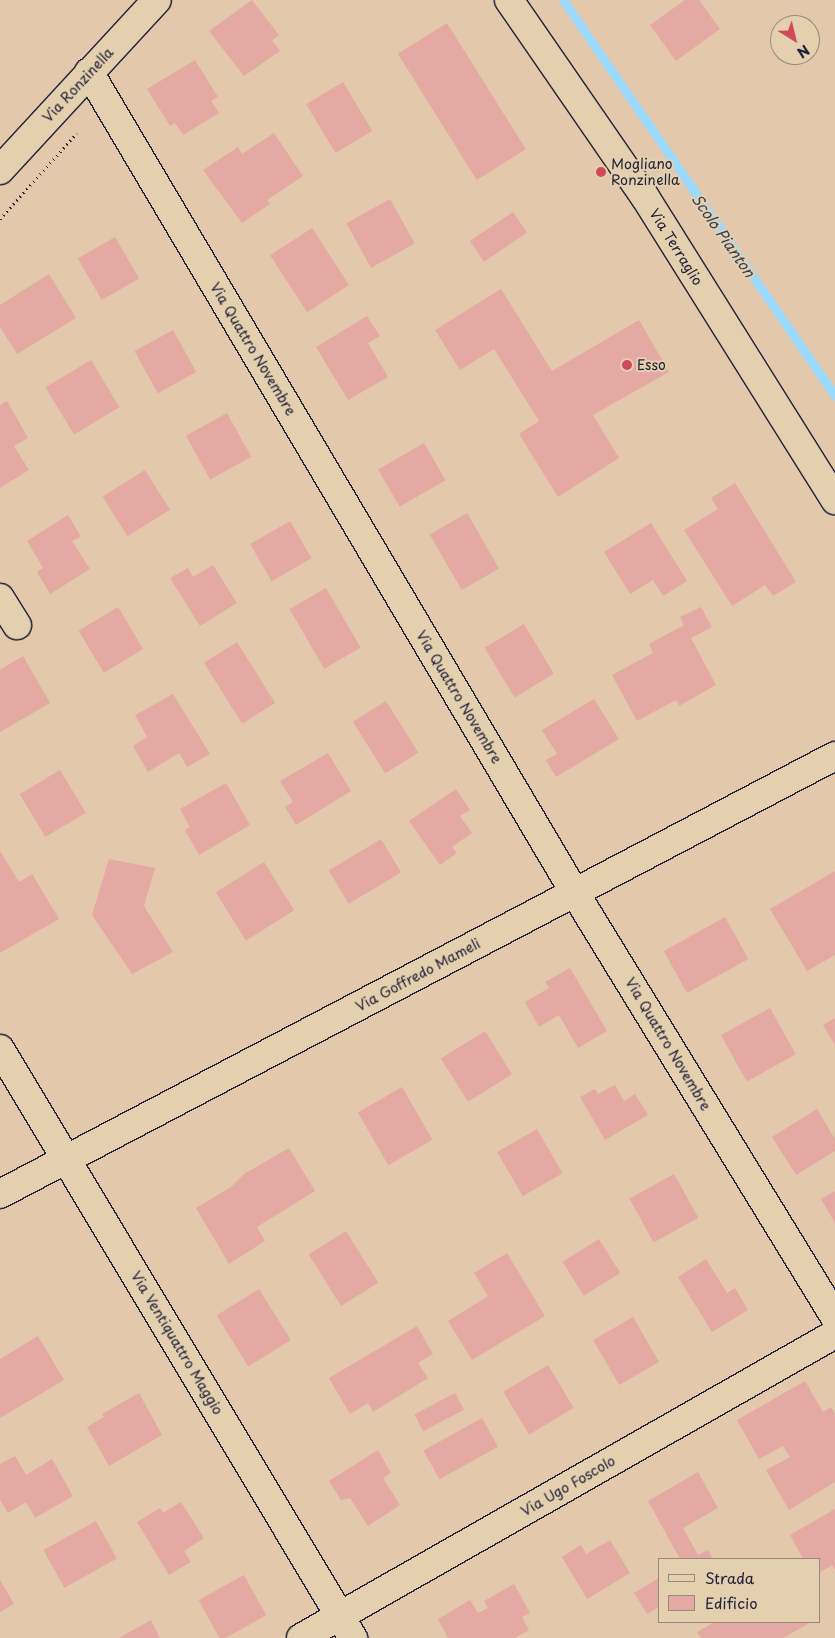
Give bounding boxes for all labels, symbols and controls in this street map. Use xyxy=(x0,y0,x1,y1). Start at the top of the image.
north arrow xyxy=(770,15,820,65)
text: N xyxy=(793,40,814,63)
street label: Via Ronzinella xyxy=(39,44,117,126)
place label: Mogliano Ronzinella xyxy=(611,156,680,188)
marker: Mogliano Ronzinella xyxy=(595,166,607,178)
water label: Scolo Pianton xyxy=(688,190,760,280)
street label: Via Terraglio xyxy=(646,206,706,288)
street label: Via Quattro Novembre xyxy=(207,279,299,419)
place label: Esso xyxy=(637,357,666,373)
marker: Esso xyxy=(621,359,633,371)
street label: Via Quattro Novembre xyxy=(413,627,505,767)
street label: Via Goffredo Mameli xyxy=(352,935,484,1015)
street label: Via Quattro Novembre xyxy=(622,974,714,1114)
street label: Via Ventiquattro Maggio xyxy=(127,1268,227,1418)
street label: Via Ugo Foscolo xyxy=(518,1452,618,1520)
legend xyxy=(658,1558,820,1623)
text: Strada xyxy=(705,1566,754,1589)
text: Edificio xyxy=(705,1591,758,1614)

